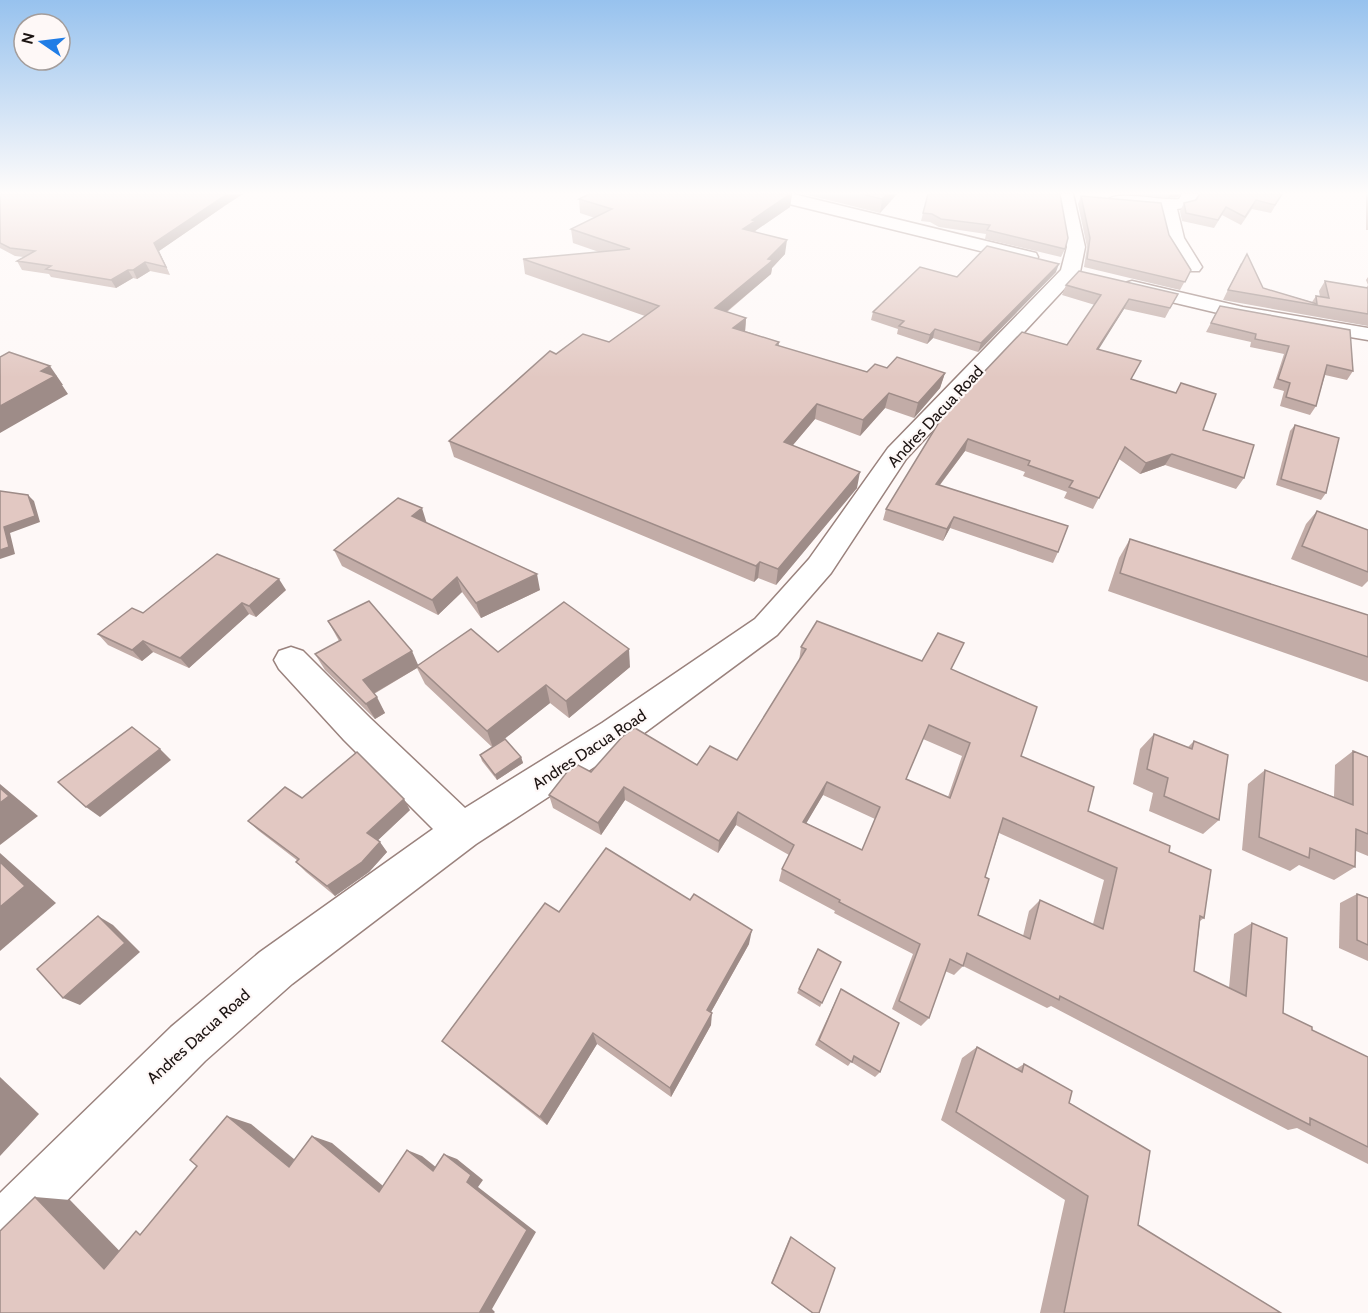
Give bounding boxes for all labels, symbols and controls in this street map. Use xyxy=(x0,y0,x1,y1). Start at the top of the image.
north arrow xyxy=(12,12,72,72)
text: N xyxy=(17,31,39,46)
street label: Andres Dacua Road xyxy=(883,362,987,471)
street label: Andres Dacua Road xyxy=(529,706,650,793)
street label: Andres Dacua Road xyxy=(143,985,254,1088)

